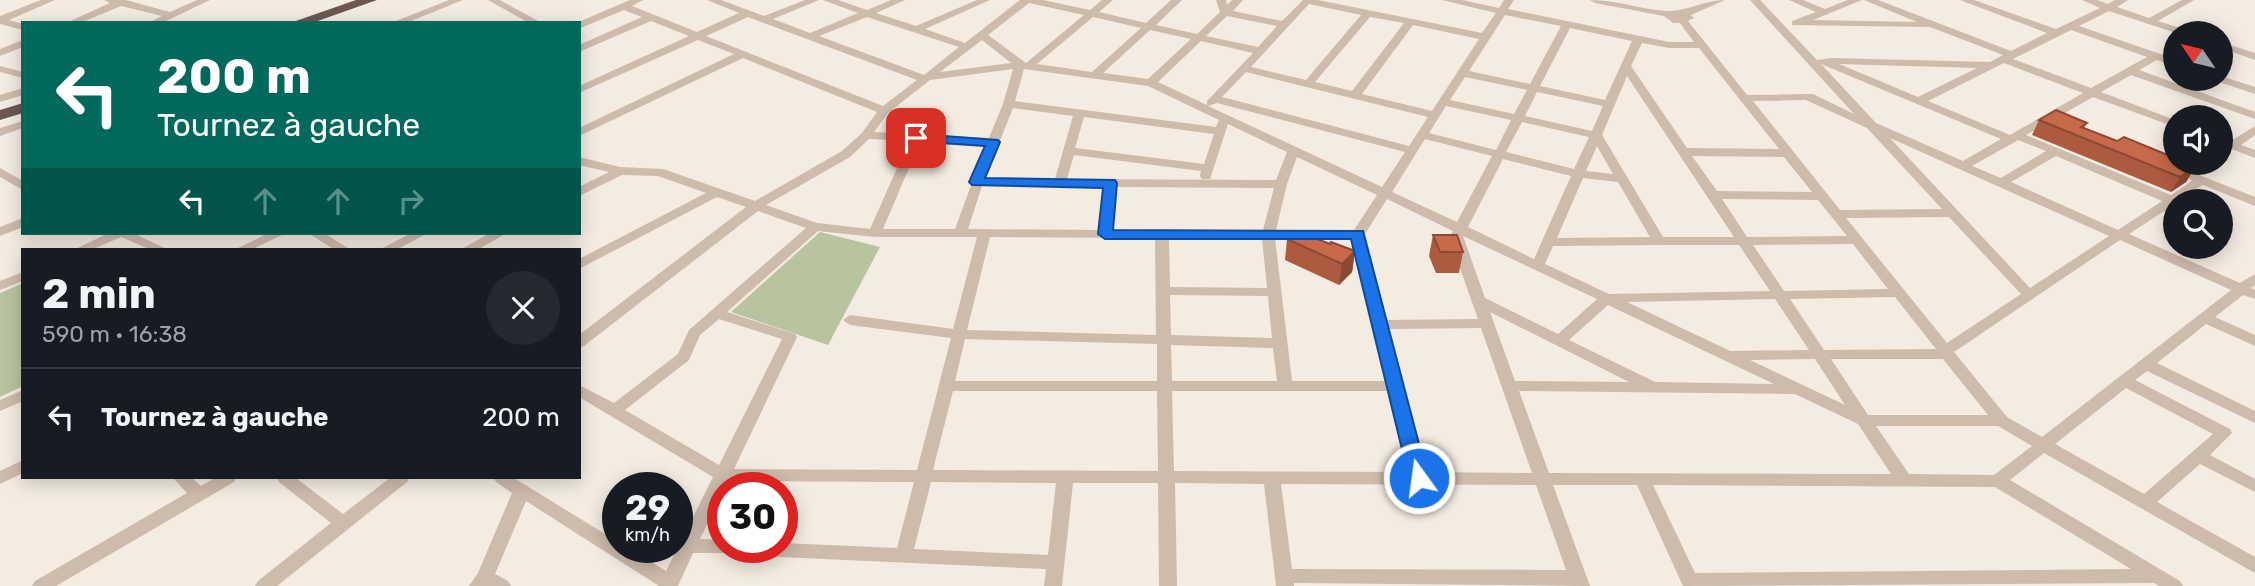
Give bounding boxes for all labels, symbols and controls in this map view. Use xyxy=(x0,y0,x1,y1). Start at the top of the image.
north arrow xyxy=(2163,21,2233,91)
map controls xyxy=(2163,21,2233,259)
text: 200 m xyxy=(157,47,311,105)
icon: left xyxy=(42,49,133,140)
button: sound xyxy=(2163,105,2233,175)
text: Tournez à gauche xyxy=(157,106,420,144)
pin xyxy=(886,108,946,168)
icon: arrive xyxy=(897,119,935,157)
icon: left xyxy=(173,182,211,220)
icon: ahead xyxy=(246,182,284,220)
icon: ahead xyxy=(319,182,357,220)
icon: right xyxy=(392,182,430,220)
button: search xyxy=(2163,189,2233,259)
text: 2 min xyxy=(42,269,156,319)
button: close xyxy=(486,271,560,345)
text: 590 m · 16:38 xyxy=(42,320,187,348)
icon: left xyxy=(42,398,80,436)
text: Tournez à gauche xyxy=(101,402,329,433)
text: 200 m xyxy=(482,402,560,433)
position arrow xyxy=(1382,441,1456,515)
speed limit sign: 30 xyxy=(707,472,798,563)
text: 29 xyxy=(625,487,670,529)
text: km/h xyxy=(625,524,670,546)

